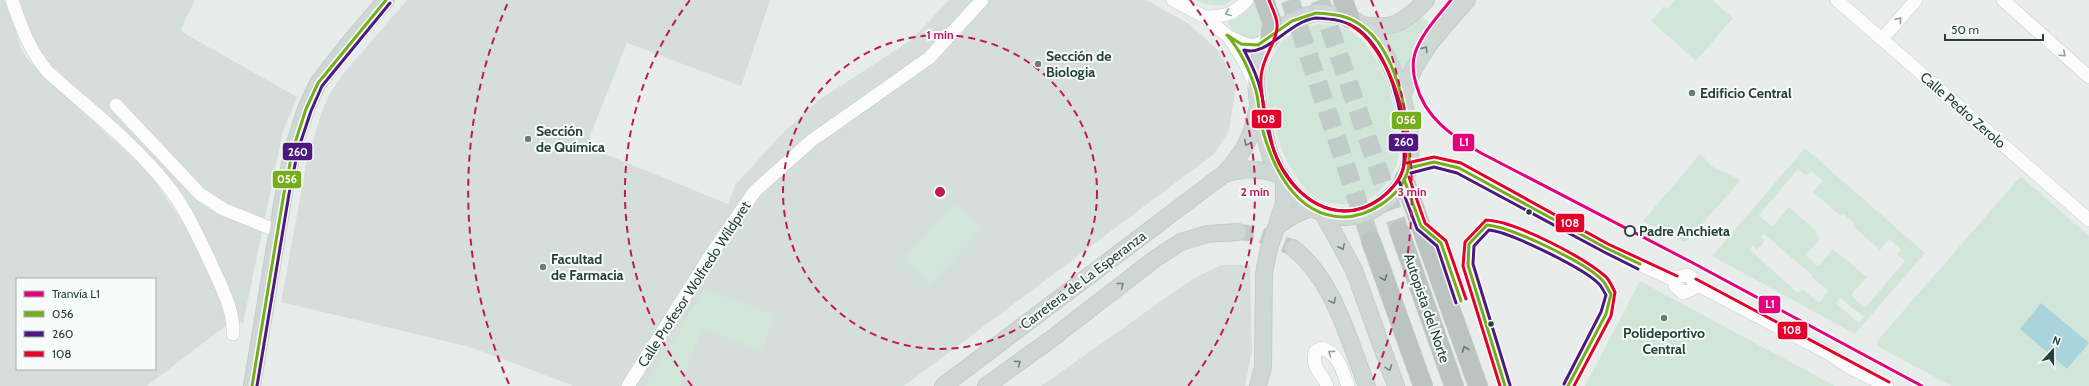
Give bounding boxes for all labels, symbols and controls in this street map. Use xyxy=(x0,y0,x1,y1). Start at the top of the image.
one-way arrow xyxy=(1225,9,1232,17)
scale bar xyxy=(1945,16,2043,42)
one-way arrow xyxy=(1894,17,1901,24)
text: 50 m xyxy=(1951,22,1979,37)
text: 1 min xyxy=(926,27,954,42)
one-way arrow xyxy=(1420,46,1427,53)
place label: Sección de Biologia xyxy=(1046,47,1111,81)
one-way arrow xyxy=(2058,49,2066,57)
marker: Sección de Biologia xyxy=(1033,59,1043,69)
street label: Calle Pedro Zerolo xyxy=(1917,68,2010,152)
place label: Edificio Central xyxy=(1700,84,1792,102)
marker: Edificio Central xyxy=(1687,88,1697,98)
line badge: 108 xyxy=(1251,109,1282,129)
line badge: 056 xyxy=(1391,111,1422,130)
text: 108 xyxy=(1257,112,1276,126)
text: 056 xyxy=(1396,113,1416,127)
place label: Sección de Química xyxy=(536,122,605,156)
line badge: 260 xyxy=(1388,133,1419,152)
line badge: L1 xyxy=(1452,133,1475,152)
marker: Sección de Química xyxy=(523,134,533,144)
text: 260 xyxy=(1394,135,1414,149)
text: L1 xyxy=(1459,135,1469,149)
one-way arrow xyxy=(1244,139,1252,146)
line badge: 260 xyxy=(282,142,313,161)
text: 260 xyxy=(288,145,308,159)
line badge: 056 xyxy=(272,170,302,189)
text: 056 xyxy=(277,172,297,186)
text: 2 min xyxy=(1241,184,1269,199)
text: 3 min xyxy=(1397,184,1427,199)
centre of rings xyxy=(933,185,947,199)
street label: Calle Profesor Wolfredo Wildpret xyxy=(634,197,755,370)
unlabelled marker xyxy=(1524,207,1534,217)
line badge: 108 xyxy=(1555,213,1585,233)
text: 108 xyxy=(1561,216,1580,230)
place label: Padre Anchieta xyxy=(1639,222,1730,240)
marker: Padre Anchieta xyxy=(1624,225,1636,237)
street label: Carretera de La Esperanza xyxy=(1017,227,1150,333)
one-way arrow xyxy=(1338,243,1345,250)
place label: Facultad de Farmacia xyxy=(551,250,624,284)
street label: Autopista del Norte xyxy=(1400,251,1454,365)
marker: Facultad de Farmacia xyxy=(538,262,548,272)
one-way arrow xyxy=(1380,274,1388,281)
legend xyxy=(16,278,156,370)
one-way arrow xyxy=(1117,282,1124,289)
text: Tranvía L1 xyxy=(52,286,100,301)
line badge: L1 xyxy=(1758,295,1781,314)
one-way arrow xyxy=(1328,297,1335,305)
text: L1 xyxy=(1765,297,1775,311)
text: 056 xyxy=(52,306,74,321)
marker: Polideportivo Central xyxy=(1659,313,1669,323)
unlabelled marker xyxy=(1486,319,1496,329)
line badge: 108 xyxy=(1777,321,1808,340)
text: 108 xyxy=(1783,323,1802,337)
place label: Polideportivo Central xyxy=(1623,324,1705,358)
text: 260 xyxy=(52,326,73,341)
north arrow xyxy=(2033,330,2073,370)
text: N xyxy=(2050,333,2063,349)
text: 108 xyxy=(52,346,72,361)
one-way arrow xyxy=(1461,346,1470,353)
one-way arrow xyxy=(1328,351,1335,358)
one-way arrow xyxy=(1013,361,1020,368)
one-way arrow xyxy=(1385,364,1393,371)

